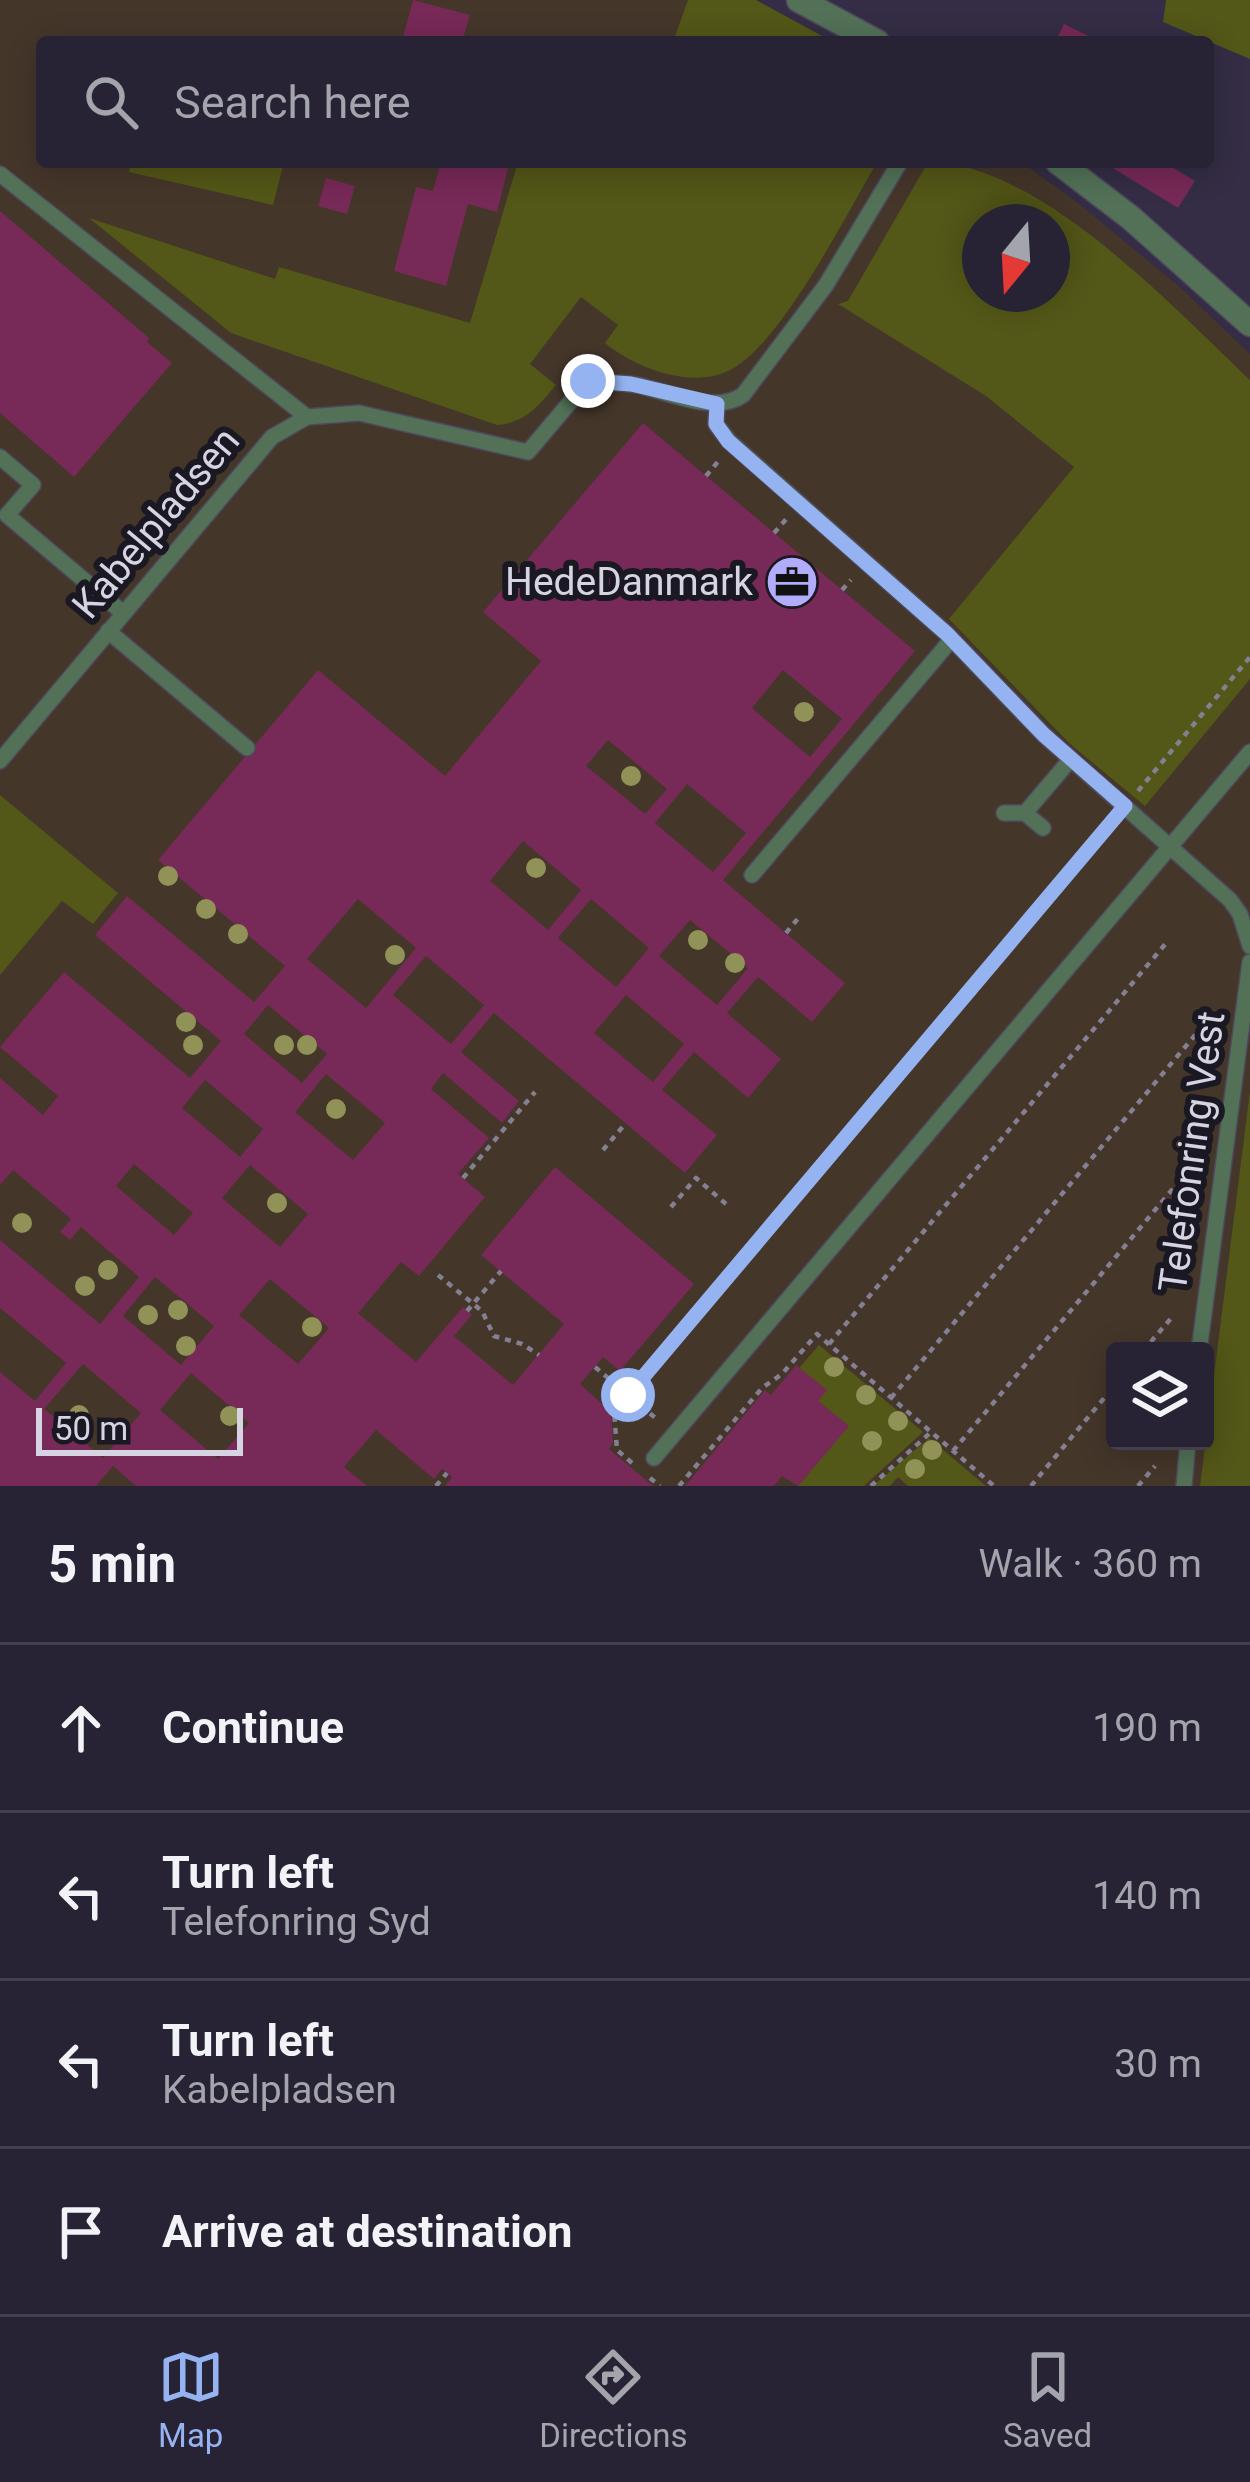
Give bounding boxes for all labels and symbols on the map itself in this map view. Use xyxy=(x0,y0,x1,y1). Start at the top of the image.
north arrow xyxy=(962,204,1070,312)
route end xyxy=(561,354,615,408)
street label: Kabelpladsen xyxy=(63,418,249,628)
office icon: HedeDanmark xyxy=(764,554,820,610)
place label: HedeDanmark xyxy=(505,559,753,605)
street label: Telefonring Vest xyxy=(1150,1009,1234,1295)
route start xyxy=(601,1368,655,1422)
scale bar xyxy=(36,1402,243,1455)

